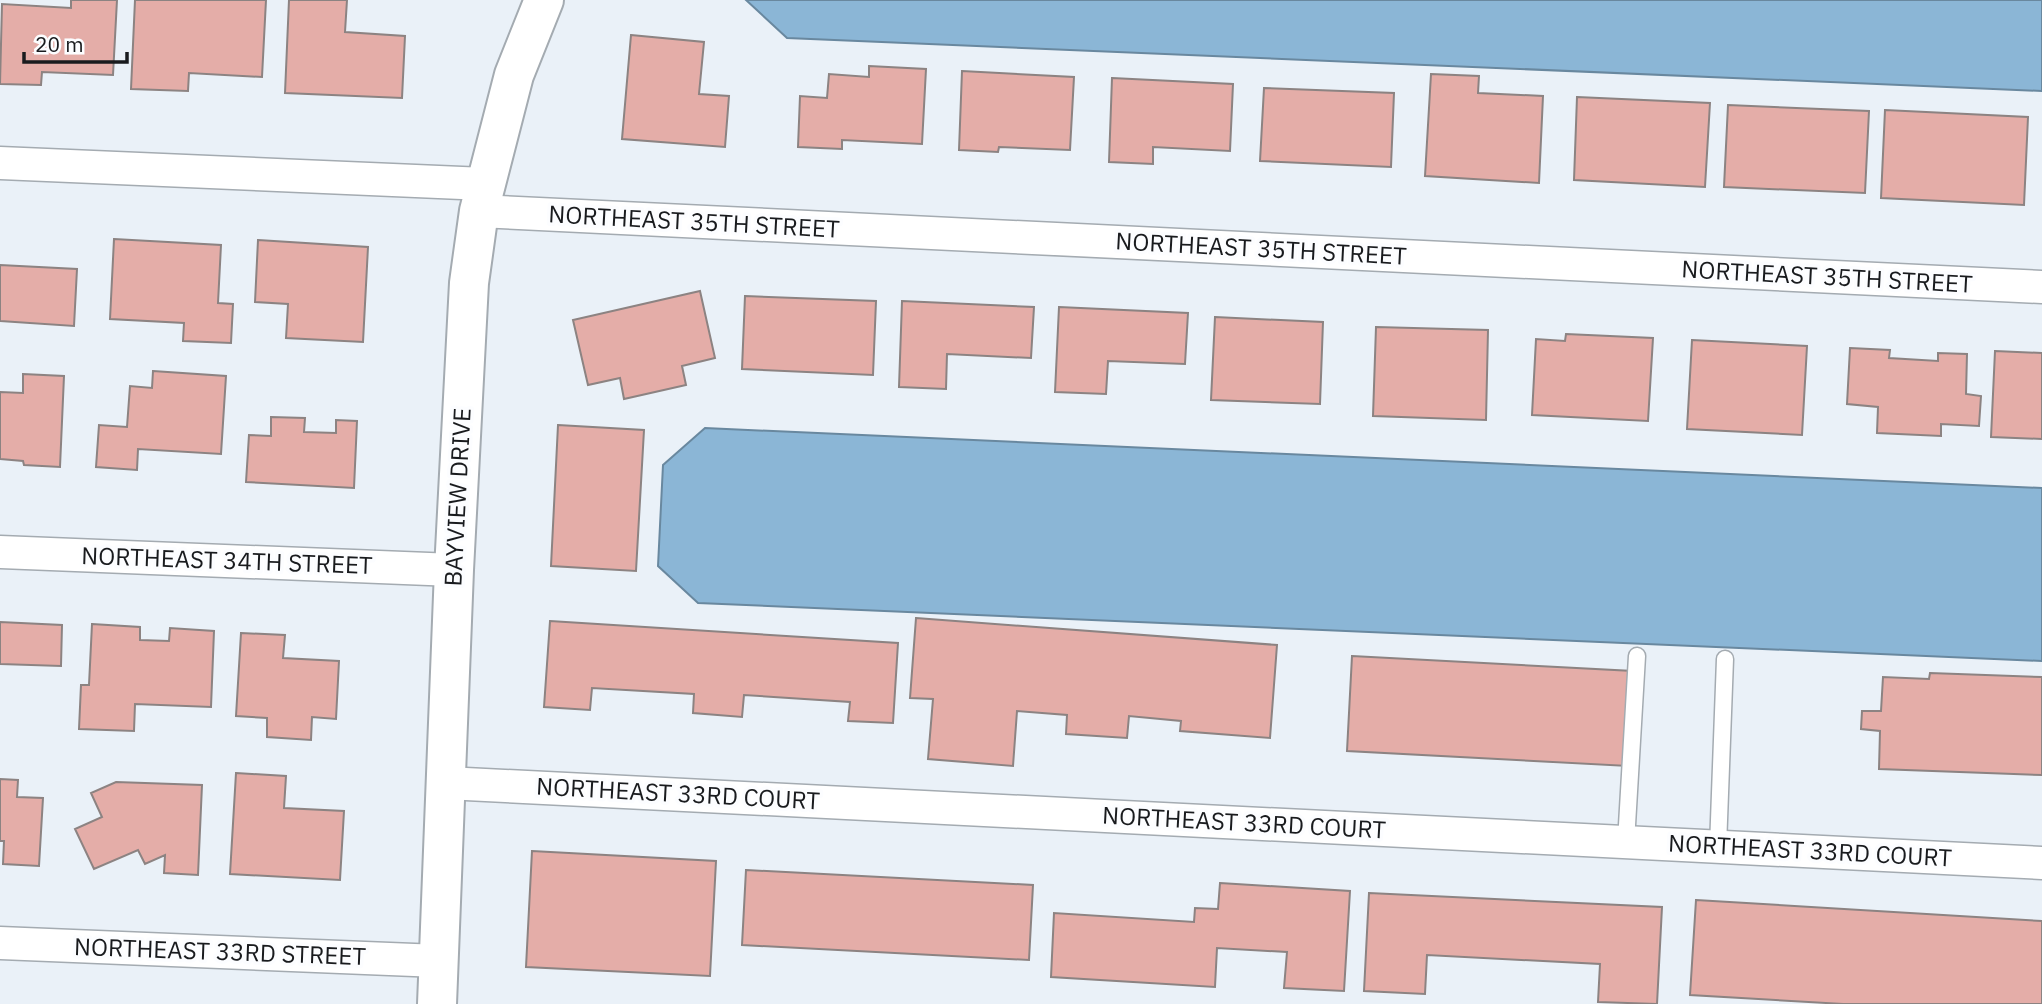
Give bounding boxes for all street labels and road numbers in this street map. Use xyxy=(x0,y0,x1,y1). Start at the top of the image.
street label: NORTHEAST 35TH STREET xyxy=(548,197,841,245)
street label: NORTHEAST 35TH STREET xyxy=(1115,224,1408,272)
street label: NORTHEAST 35TH STREET xyxy=(1681,252,1974,300)
street label: BAYVIEW DRIVE xyxy=(436,407,478,587)
street label: NORTHEAST 34TH STREET xyxy=(81,539,373,581)
street label: NORTHEAST 33RD COURT xyxy=(535,770,821,816)
street label: NORTHEAST 33RD COURT xyxy=(1101,799,1387,845)
street label: NORTHEAST 33RD COURT xyxy=(1667,827,1953,873)
street label: NORTHEAST 33RD STREET xyxy=(73,930,367,972)

